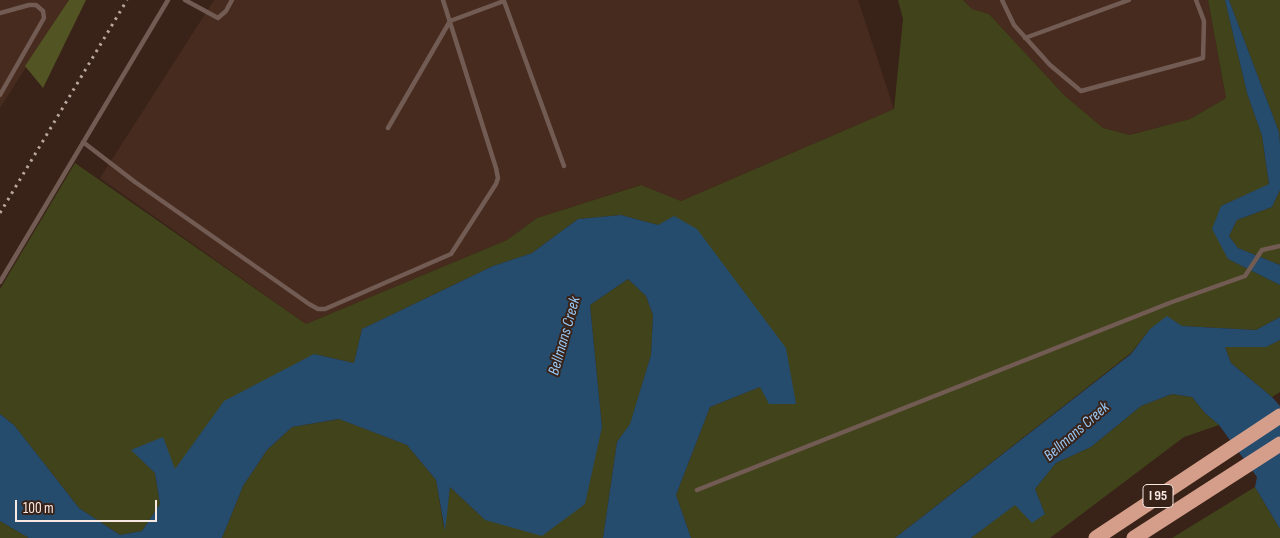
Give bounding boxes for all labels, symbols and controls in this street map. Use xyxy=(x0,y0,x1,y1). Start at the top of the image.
water label: Bellmans Creek xyxy=(545,295,585,377)
water label: Bellmans Creek xyxy=(1040,398,1114,466)
road number: I 95 xyxy=(1143,484,1173,508)
scale bar xyxy=(18,490,160,522)
text: 100 m xyxy=(23,499,54,518)

